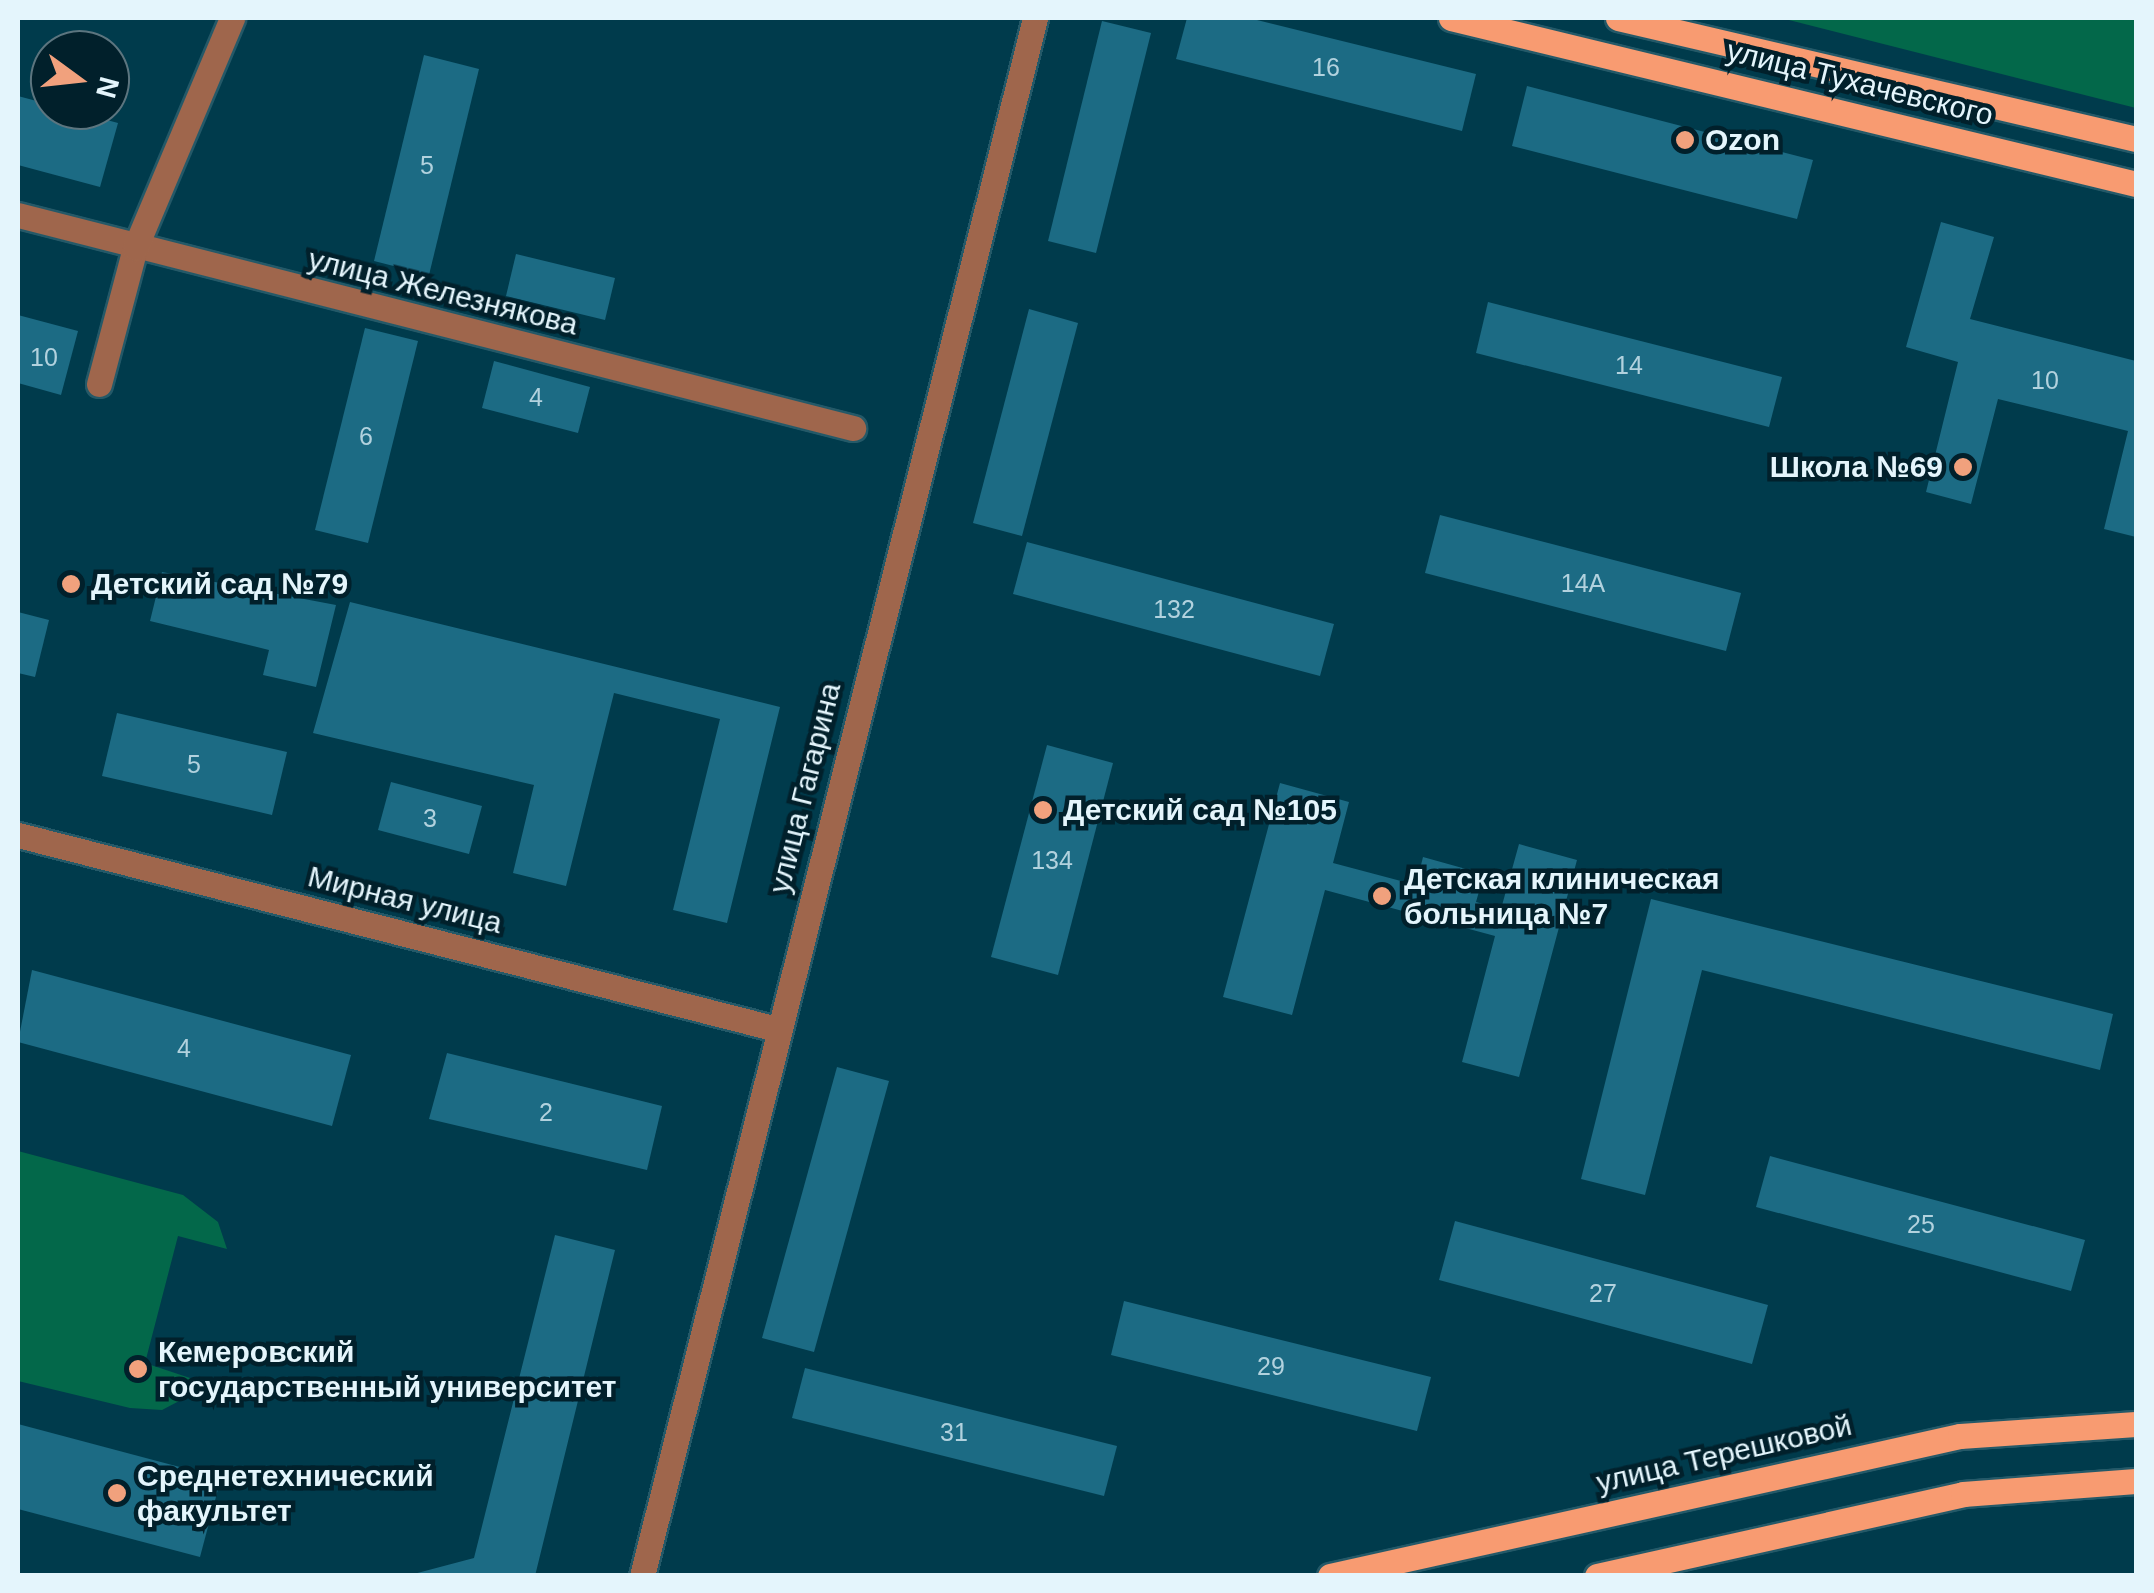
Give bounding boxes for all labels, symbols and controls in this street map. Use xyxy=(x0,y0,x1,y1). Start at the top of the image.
north arrow xyxy=(30,30,130,130)
street label: улица Тухачевского xyxy=(1723,32,1997,134)
house number: 16 xyxy=(1312,52,1340,82)
text: N xyxy=(90,74,125,101)
place label: Ozon xyxy=(1705,122,1780,158)
marker: Ozon xyxy=(1674,129,1696,151)
house number: 5 xyxy=(420,150,434,180)
street label: улица Железнякова xyxy=(305,241,581,343)
house number: 10 xyxy=(30,342,58,372)
house number: 14 xyxy=(1615,350,1643,380)
house number: 10 xyxy=(2031,365,2059,395)
house number: 4 xyxy=(529,382,543,412)
house number: 6 xyxy=(359,421,373,451)
place label: Школа №69 xyxy=(1770,449,1943,485)
marker: Школа №69 xyxy=(1952,456,1974,478)
place label: Детский сад №79 xyxy=(91,566,348,602)
house number: 14А xyxy=(1561,568,1605,598)
marker: Детский сад №79 xyxy=(60,573,82,595)
house number: 132 xyxy=(1153,594,1195,624)
street label: улица Гагарина xyxy=(761,679,849,897)
house number: 5 xyxy=(187,749,201,779)
place label: Детский сад №105 xyxy=(1063,792,1337,828)
marker: Детский сад №105 xyxy=(1032,799,1054,821)
house number: 3 xyxy=(423,803,437,833)
house number: 134 xyxy=(1031,845,1073,875)
street label: Мирная улица xyxy=(304,858,506,942)
place label: Детская клиническая больница №7 xyxy=(1404,861,1720,932)
marker: Детская клиническая больница №7 xyxy=(1369,883,1395,909)
house number: 4 xyxy=(177,1033,191,1063)
house number: 2 xyxy=(539,1097,553,1127)
house number: 25 xyxy=(1907,1209,1935,1239)
house number: 27 xyxy=(1589,1278,1617,1308)
place label: Кемеровский государственный университет xyxy=(158,1334,617,1404)
house number: 29 xyxy=(1257,1351,1285,1381)
marker: Кемеровский государственный университет xyxy=(127,1358,149,1380)
street label: улица Терешковой xyxy=(1593,1407,1855,1501)
house number: 31 xyxy=(940,1417,968,1447)
place label: Среднетехнический факультет xyxy=(137,1458,434,1528)
marker: Среднетехнический факультет xyxy=(106,1482,128,1504)

